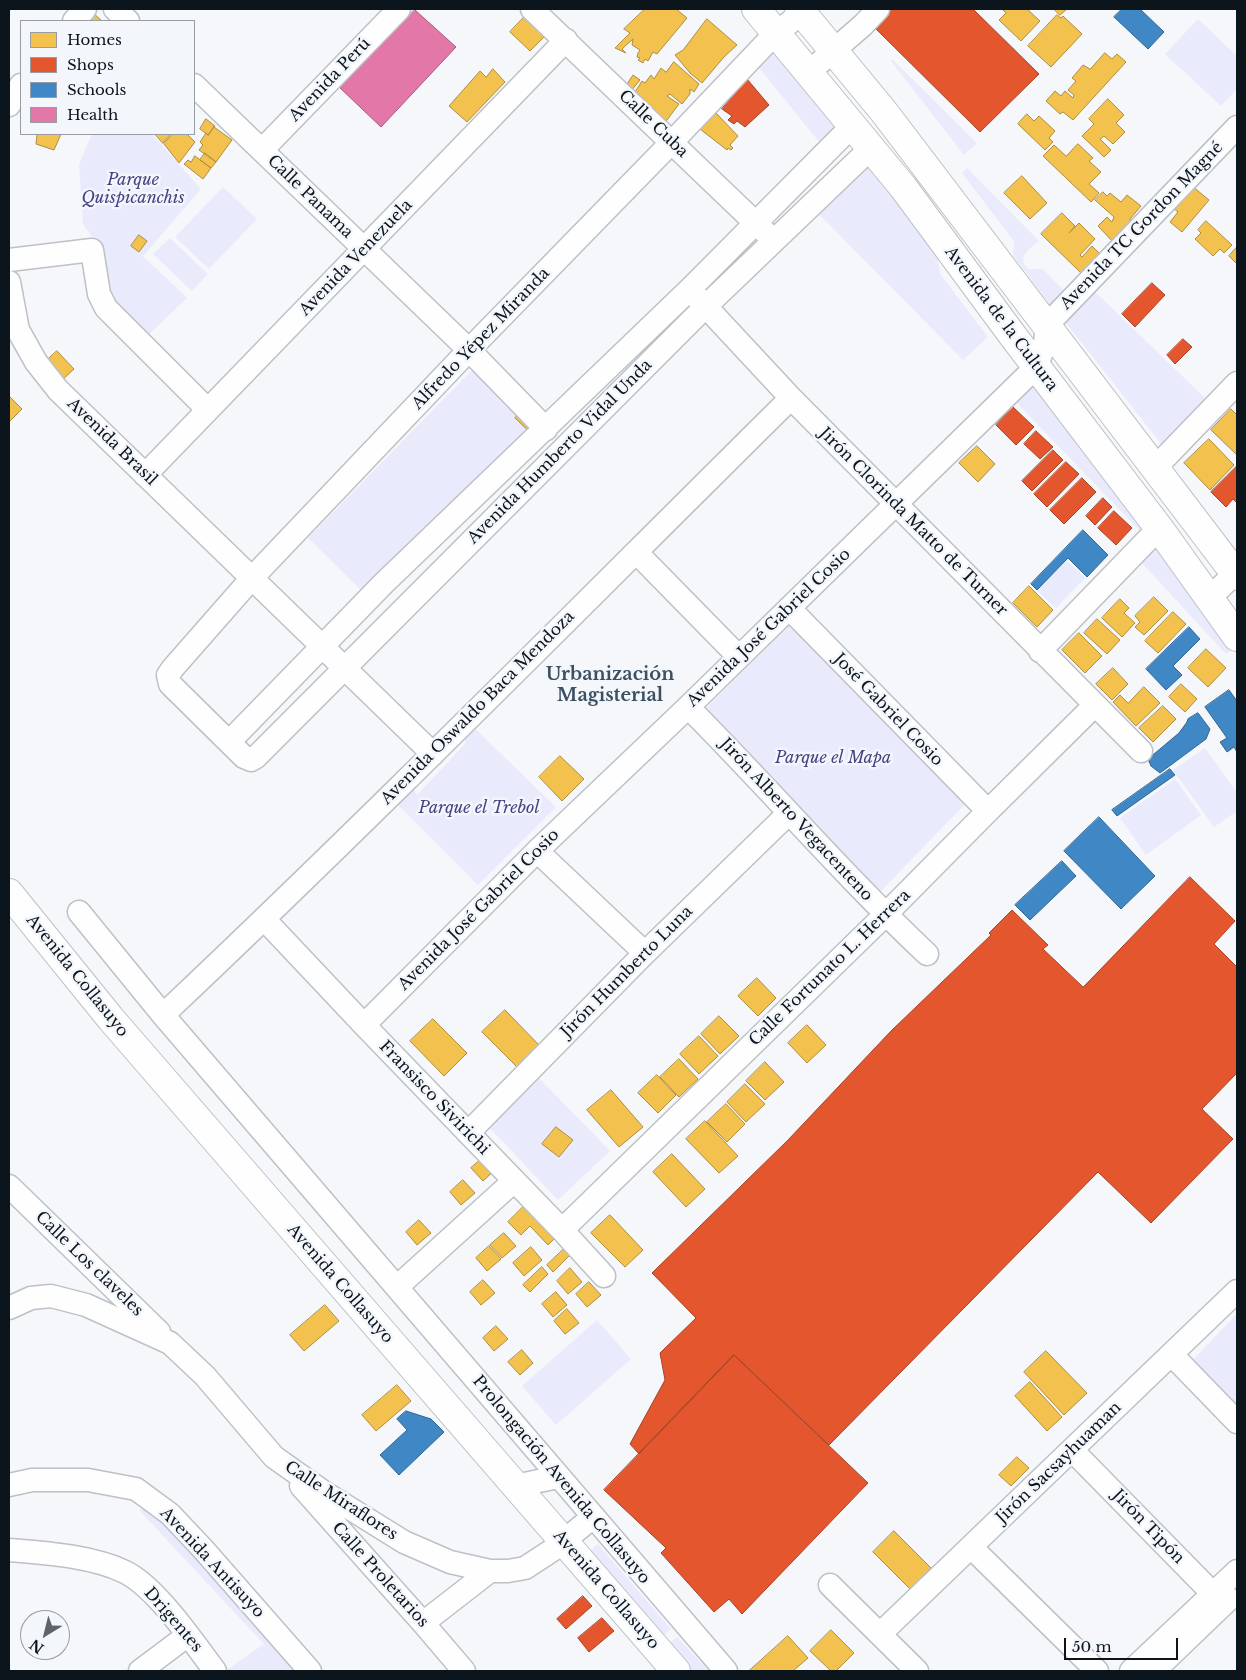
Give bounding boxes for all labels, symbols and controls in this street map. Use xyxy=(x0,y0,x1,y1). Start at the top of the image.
legend xyxy=(20,20,195,135)
text: Homes xyxy=(67,30,122,49)
street label: Avenida Perú xyxy=(285,34,375,126)
text: Shops xyxy=(67,55,114,74)
text: Schools xyxy=(67,80,126,99)
street label: Calle Cuba xyxy=(614,86,692,162)
text: Health xyxy=(67,105,118,124)
street label: Avenida TC Gordon Magné xyxy=(1057,138,1227,314)
street label: Calle Panama xyxy=(263,151,357,243)
park label: Parque Quispicanchis xyxy=(82,170,184,208)
street label: Avenida Venezuela xyxy=(296,196,416,320)
street label: Avenida de la Cultura xyxy=(940,243,1062,395)
street label: Alfredo Yépez Miranda xyxy=(408,264,554,414)
street label: Avenida Humberto Vidal Unda xyxy=(464,356,656,548)
street label: Avenida Brasil xyxy=(63,394,161,490)
street label: Jirón Clorinda Matto de Turner xyxy=(815,424,1011,620)
street label: Avenida José Gabriel Cosio xyxy=(683,545,855,711)
street label: Avenida Oswaldo Baca Mendoza xyxy=(377,607,579,809)
street label: José Gabriel Cosio xyxy=(829,650,947,770)
district label: Urbanización Magisterial xyxy=(546,664,674,706)
street label: Jirón Alberto Vegacenteno xyxy=(716,735,876,905)
park label: Parque el Mapa xyxy=(775,748,891,768)
park label: Parque el Trebol xyxy=(419,798,539,818)
street label: Avenida José Gabriel Cosio xyxy=(394,825,564,995)
street label: Calle Fortunato L. Herrera xyxy=(745,886,915,1050)
street label: Jirón Humberto Luna xyxy=(557,902,697,1042)
street label: Avenida Collasuyo xyxy=(22,911,132,1041)
street label: Fransisco Sivirichi xyxy=(375,1037,493,1159)
street label: Calle Los claveles xyxy=(31,1208,147,1320)
street label: Avenida Collasuyo xyxy=(283,1220,397,1348)
street label: Prolongación Avenida Collasuyo xyxy=(468,1372,654,1588)
street label: Jirón Sacsayhuaman xyxy=(992,1398,1126,1528)
street label: Calle Miraflores xyxy=(281,1457,401,1545)
street label: Jirón Tipón xyxy=(1108,1486,1188,1568)
street label: Avenida Antisuyo xyxy=(156,1504,268,1622)
street label: Calle Proletarios xyxy=(328,1518,432,1632)
street label: Avenida Collasuyo xyxy=(549,1526,663,1654)
street label: Drigentes xyxy=(140,1584,206,1656)
north arrow xyxy=(20,1610,70,1660)
scale bar xyxy=(1066,1628,1180,1660)
text: N xyxy=(26,1635,47,1657)
text: 50 m xyxy=(1072,1637,1112,1656)

